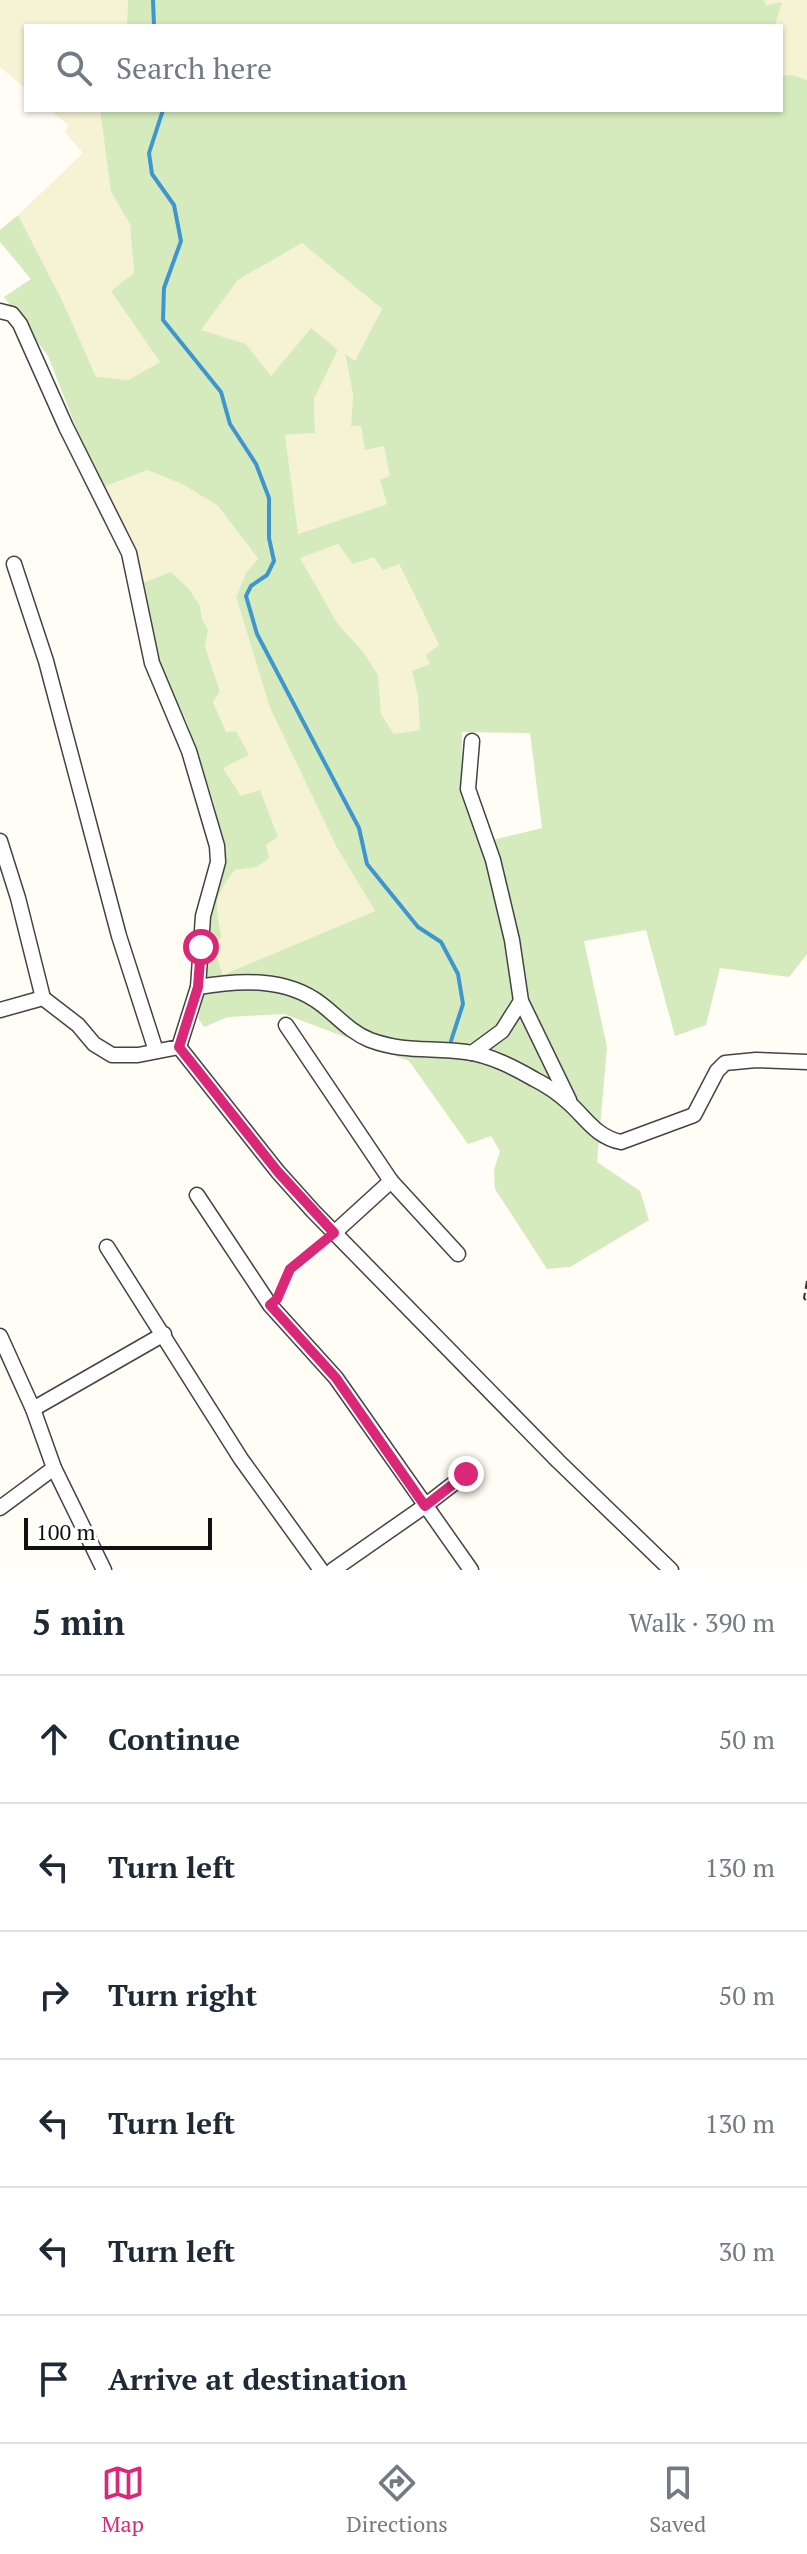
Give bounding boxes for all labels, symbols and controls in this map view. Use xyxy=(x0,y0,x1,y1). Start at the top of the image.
search box xyxy=(24,24,783,112)
icon: search xyxy=(52,46,96,90)
text: Search here xyxy=(116,48,272,88)
route start xyxy=(183,929,219,965)
route end xyxy=(448,1456,484,1492)
scale bar xyxy=(24,1514,212,1550)
text: 100 m xyxy=(36,1517,96,1546)
text: 5 min xyxy=(32,1600,125,1645)
text: Walk · 390 m xyxy=(629,1605,775,1639)
icon: ahead xyxy=(32,1717,76,1761)
text: Continue xyxy=(108,1719,240,1759)
text: 50 m xyxy=(719,1722,775,1756)
icon: left xyxy=(32,1845,76,1889)
text: Turn left xyxy=(108,1847,235,1887)
text: 130 m xyxy=(705,1850,775,1884)
icon: right xyxy=(32,1973,76,2017)
text: Turn right xyxy=(108,1975,257,2015)
text: 50 m xyxy=(719,1978,775,2012)
icon: left xyxy=(32,2101,76,2145)
text: Turn left xyxy=(108,2103,235,2143)
text: 130 m xyxy=(705,2106,775,2140)
icon: left xyxy=(32,2229,76,2273)
text: Turn left xyxy=(108,2231,235,2271)
text: 30 m xyxy=(719,2234,775,2268)
icon: arrive xyxy=(32,2357,76,2401)
text: Arrive at destination xyxy=(108,2359,407,2399)
tab: Map xyxy=(101,2461,145,2538)
tab: Directions xyxy=(346,2461,448,2538)
tab: Saved xyxy=(649,2461,706,2538)

